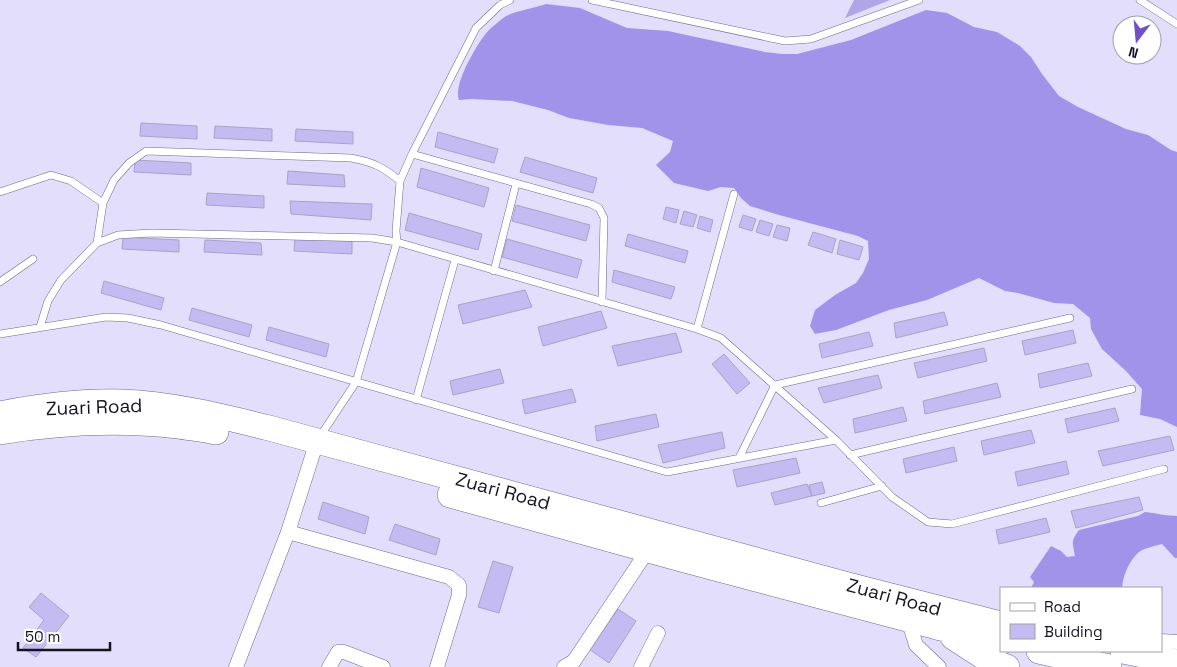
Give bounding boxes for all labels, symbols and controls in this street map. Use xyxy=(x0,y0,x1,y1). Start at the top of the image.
north arrow xyxy=(1112,15,1162,65)
text: N xyxy=(1126,43,1140,62)
street label: Zuari Road xyxy=(45,393,143,421)
street label: Zuari Road xyxy=(453,466,553,516)
street label: Zuari Road xyxy=(844,572,944,622)
legend xyxy=(1000,587,1162,652)
text: Road xyxy=(1044,597,1081,616)
scale bar xyxy=(18,620,110,652)
text: Building xyxy=(1044,622,1103,641)
text: 50 m xyxy=(25,627,60,646)

